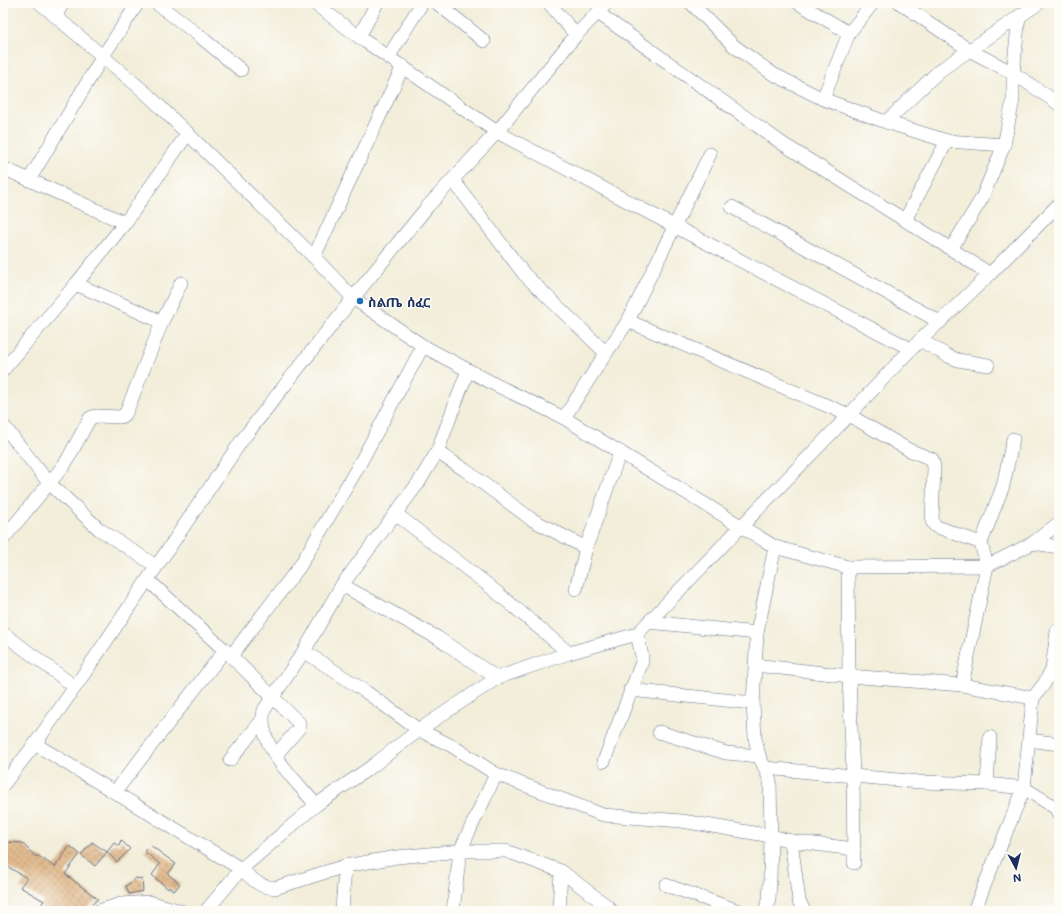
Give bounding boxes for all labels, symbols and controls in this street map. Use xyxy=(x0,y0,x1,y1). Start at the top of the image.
place label: ስልጤ ሰፈር xyxy=(368,293,431,310)
marker: ስልጤ ሰፈር xyxy=(355,296,365,306)
north arrow xyxy=(996,848,1036,888)
text: N xyxy=(1012,870,1022,886)

